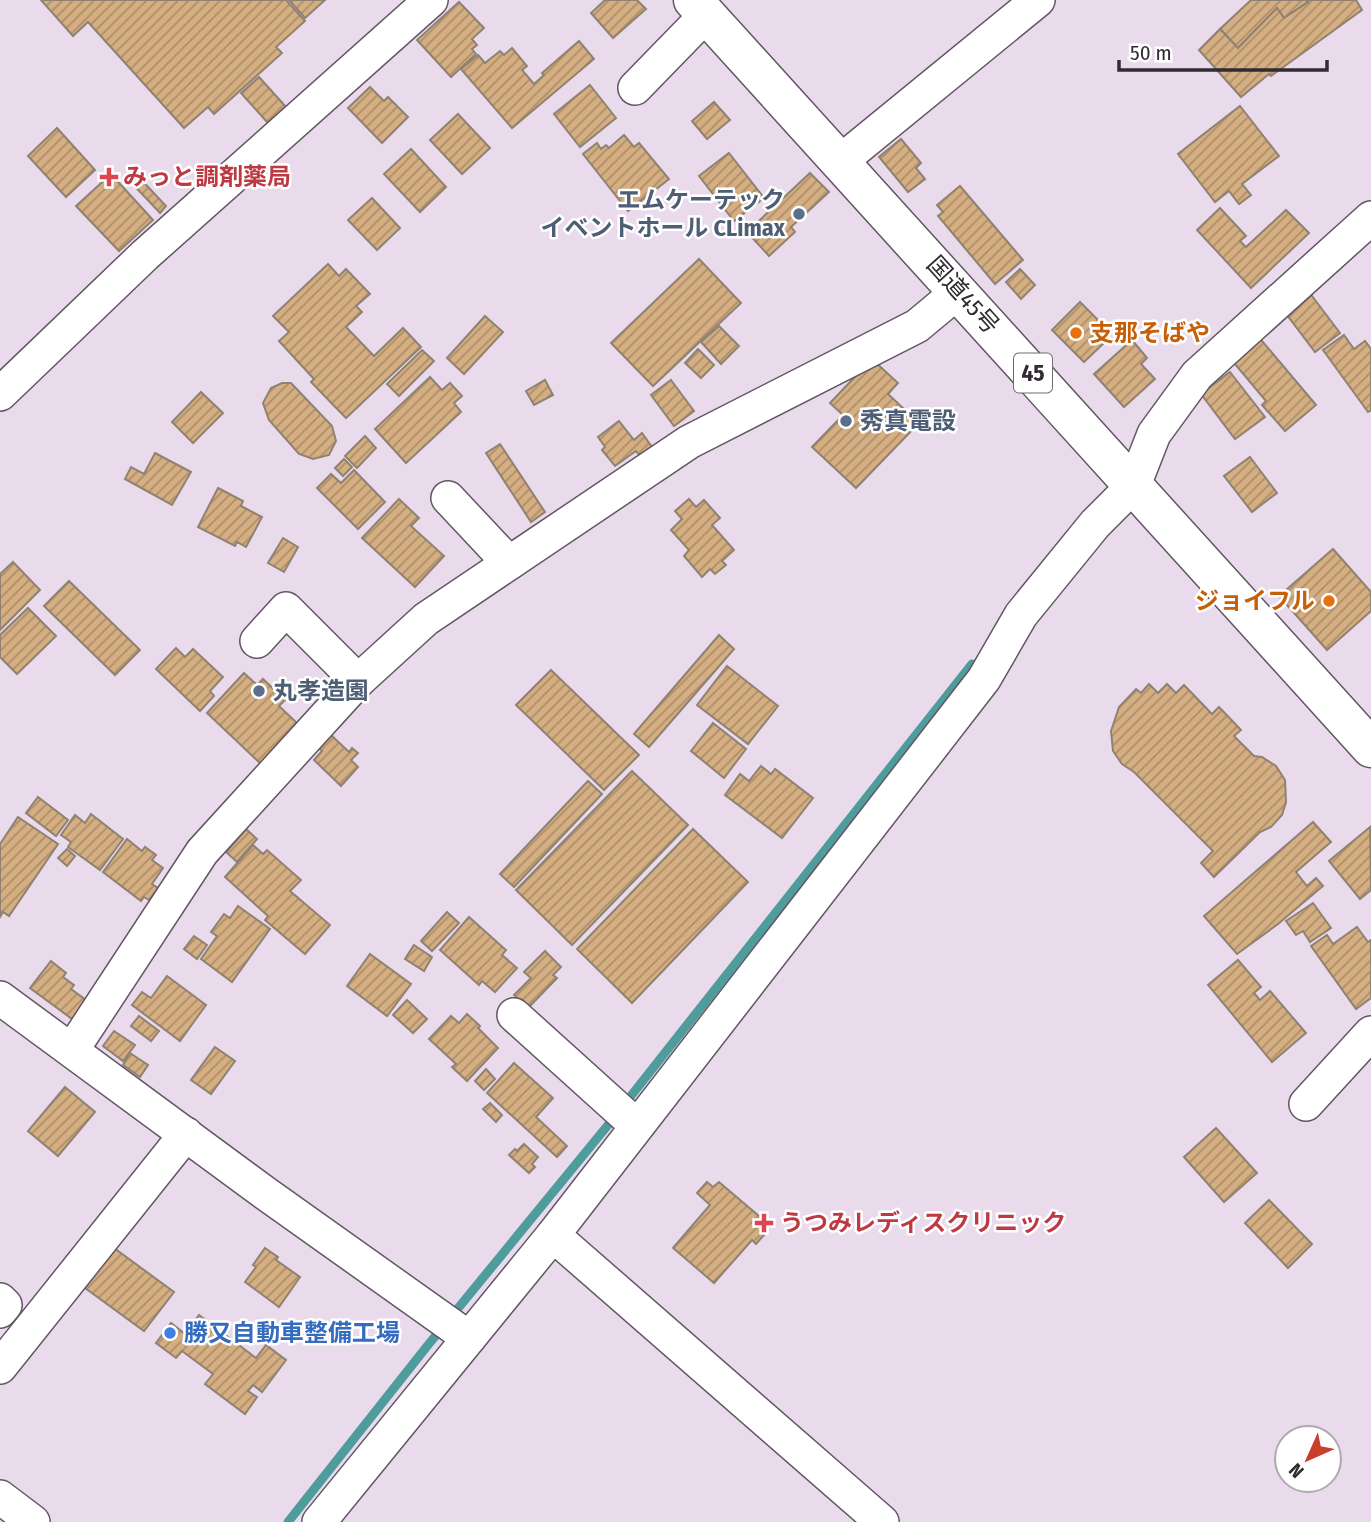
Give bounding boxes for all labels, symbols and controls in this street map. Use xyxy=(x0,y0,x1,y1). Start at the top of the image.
scale bar xyxy=(1119,28,1327,72)
text: 50 m xyxy=(1130,40,1172,66)
place label: みっと調剤薬局 xyxy=(123,163,291,191)
marker: みっと調剤薬局 xyxy=(101,169,117,185)
place label: エムケーテック イベントホール CLimax xyxy=(541,186,786,242)
marker: エムケーテック イベントホール CLimax xyxy=(791,206,807,222)
street label: 国道45号 xyxy=(921,251,1005,339)
place label: 支那そばや xyxy=(1090,319,1210,347)
marker: 支那そばや xyxy=(1068,325,1084,341)
road number: 45 xyxy=(1014,354,1052,392)
place label: 秀真電設 xyxy=(860,407,956,435)
marker: 秀真電設 xyxy=(838,413,854,429)
place label: ジョイフル xyxy=(1195,587,1315,615)
marker: ジョイフル xyxy=(1321,593,1337,609)
place label: 丸孝造園 xyxy=(273,677,369,705)
marker: 丸孝造園 xyxy=(251,683,267,699)
place label: うつみレディスクリニック xyxy=(780,1209,1066,1237)
marker: うつみレディスクリニック xyxy=(754,1213,774,1233)
place label: 勝又自動車整備工場 xyxy=(184,1319,400,1347)
marker: 勝又自動車整備工場 xyxy=(162,1325,178,1341)
north arrow xyxy=(1273,1424,1343,1494)
text: N xyxy=(1284,1459,1308,1483)

